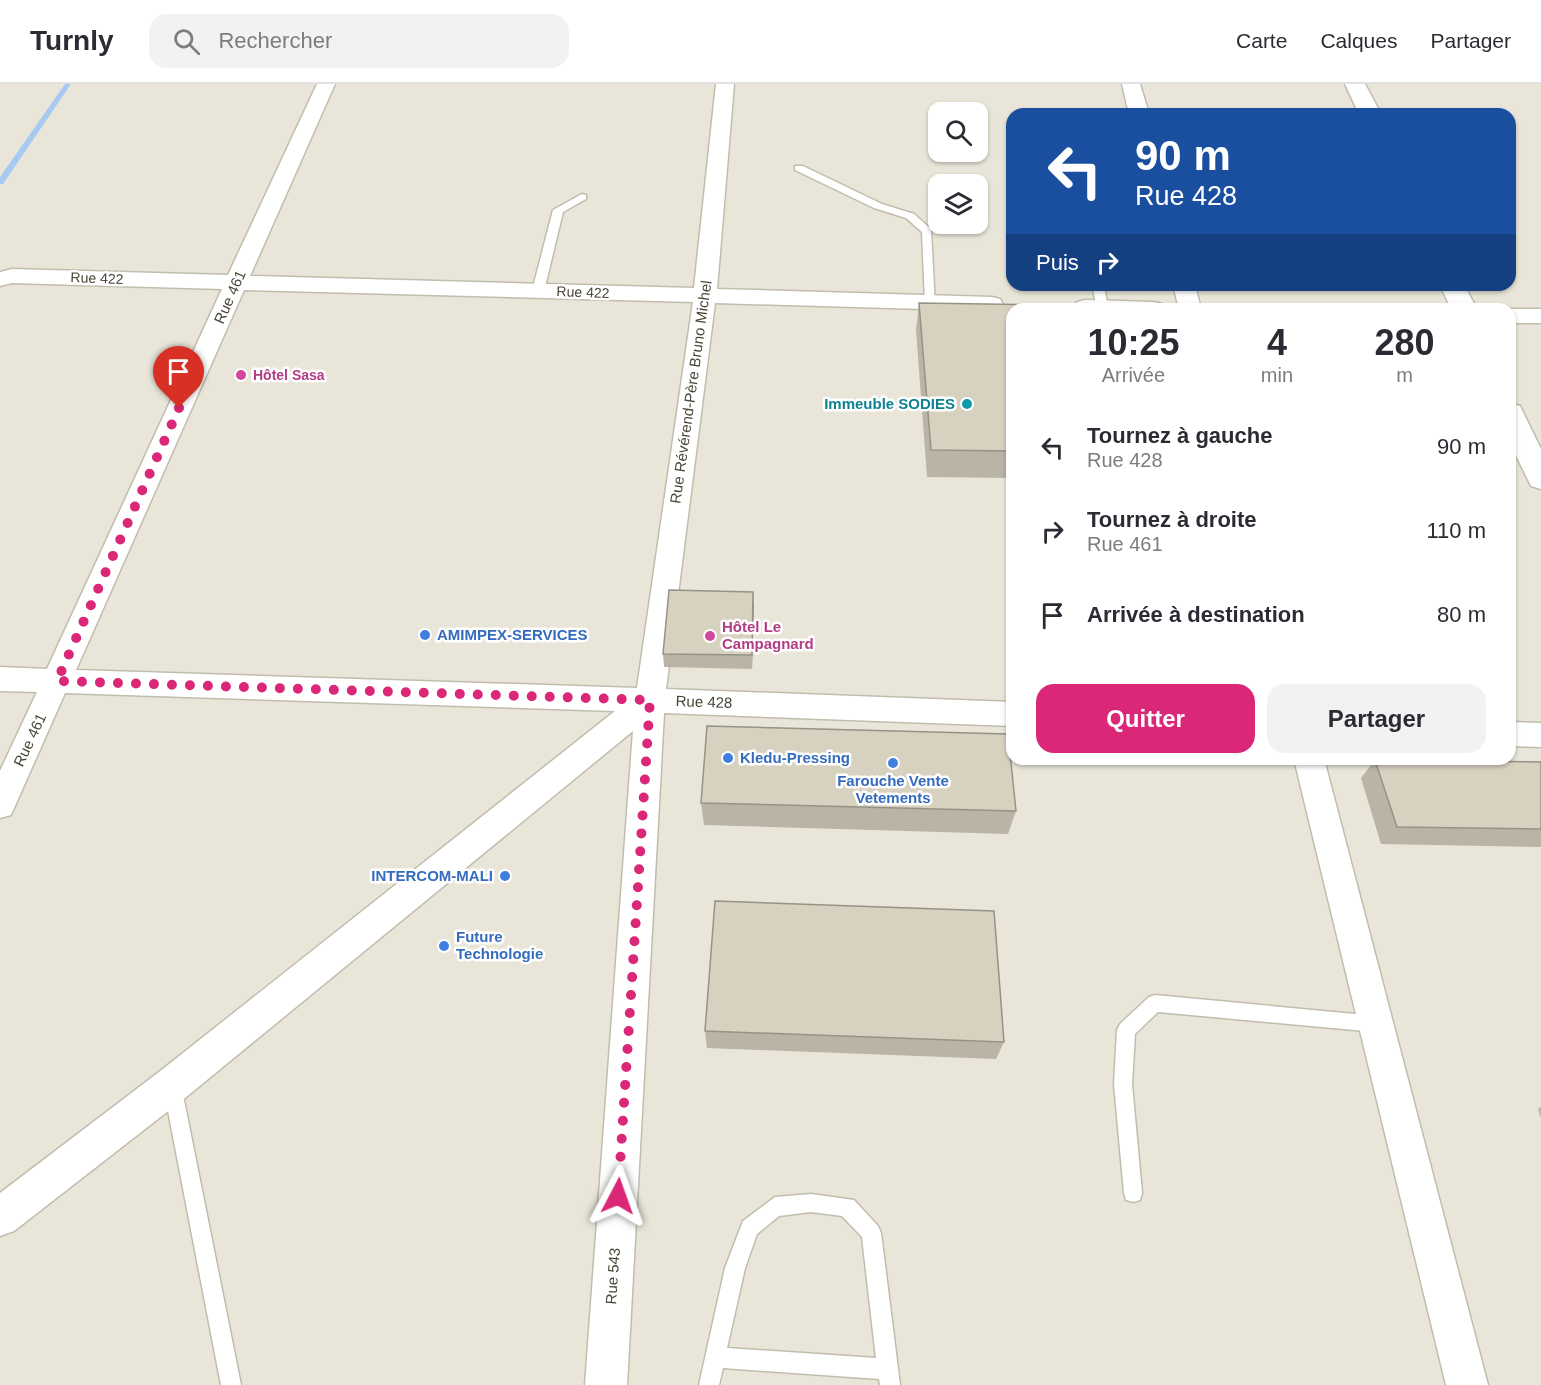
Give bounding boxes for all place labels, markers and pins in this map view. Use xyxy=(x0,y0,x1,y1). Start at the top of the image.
pin xyxy=(153,346,204,408)
place label: Hôtel Sasa xyxy=(253,367,325,383)
marker: Hôtel Sasa xyxy=(234,368,248,382)
place label: Immeuble SODIES xyxy=(824,395,955,412)
marker: Immeuble SODIES xyxy=(960,397,974,411)
place label: Hôtel Le Campagnard xyxy=(722,618,814,652)
place label: AMIMPEX-SERVICES xyxy=(437,626,588,643)
marker: AMIMPEX-SERVICES xyxy=(418,628,432,642)
marker: Hôtel Le Campagnard xyxy=(703,629,717,643)
place label: Kledu-Pressing xyxy=(740,749,850,766)
marker: Kledu-Pressing xyxy=(721,751,735,765)
marker: Farouche Vente Vetements xyxy=(886,756,900,770)
place label: Farouche Vente Vetements xyxy=(837,772,949,806)
place label: INTERCOM-MALI xyxy=(371,867,493,884)
marker: INTERCOM-MALI xyxy=(498,869,512,883)
place label: Future Technologie xyxy=(456,928,543,962)
marker: Future Technologie xyxy=(437,939,451,953)

